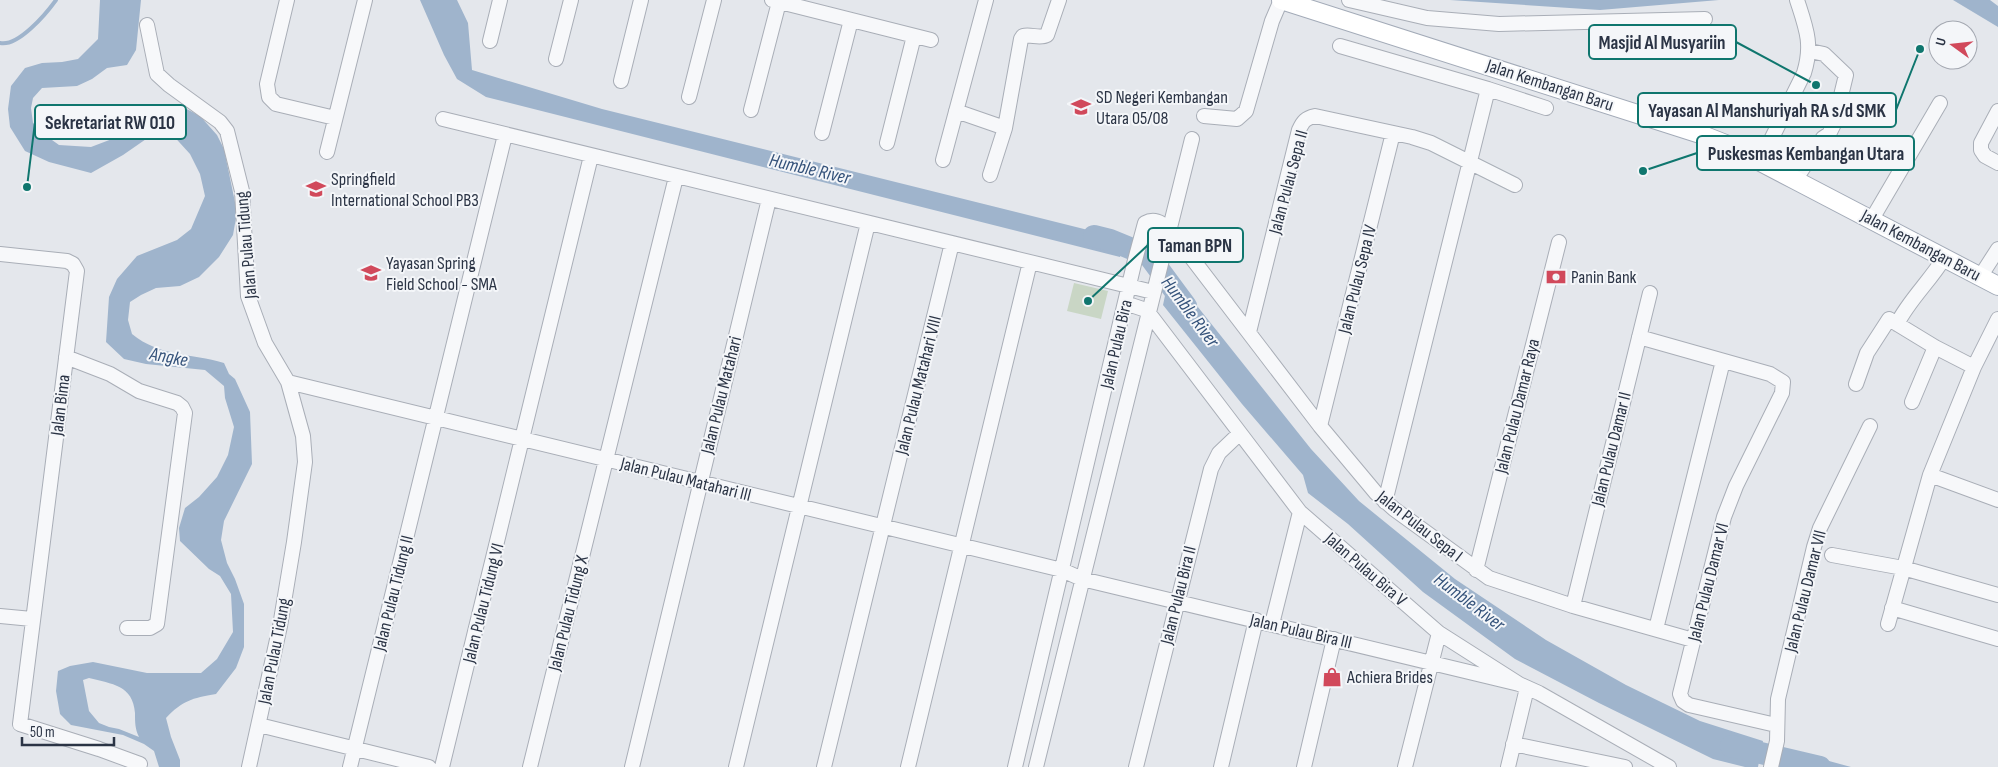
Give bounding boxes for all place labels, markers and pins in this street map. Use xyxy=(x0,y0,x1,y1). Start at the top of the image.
callout: Masjid Al Musyariin xyxy=(1589,25,1736,59)
place label: SD Negeri Kembangan Utara 05/08 xyxy=(1096,87,1228,129)
callout: Yayasan Al Manshuriyah RA s/d SMK xyxy=(1638,93,1896,127)
school or university icon: SD Negeri Kembangan Utara 05/08 xyxy=(1070,96,1092,118)
callout: Sekretariat RW 010 xyxy=(35,105,186,139)
callout: Puskesmas Kembangan Utara xyxy=(1697,136,1914,170)
place label: Springfield International School PB3 xyxy=(331,169,479,211)
school or university icon: Springfield International School PB3 xyxy=(305,178,327,200)
callout: Taman BPN xyxy=(1148,228,1243,262)
place label: Yayasan Spring Field School - SMA xyxy=(386,253,497,295)
school or university icon: Yayasan Spring Field School - SMA xyxy=(360,262,382,284)
bank icon: Panin Bank xyxy=(1545,266,1567,288)
place label: Panin Bank xyxy=(1571,267,1637,288)
shop icon: Achiera Brides xyxy=(1321,666,1343,688)
place label: Achiera Brides xyxy=(1346,667,1433,688)

